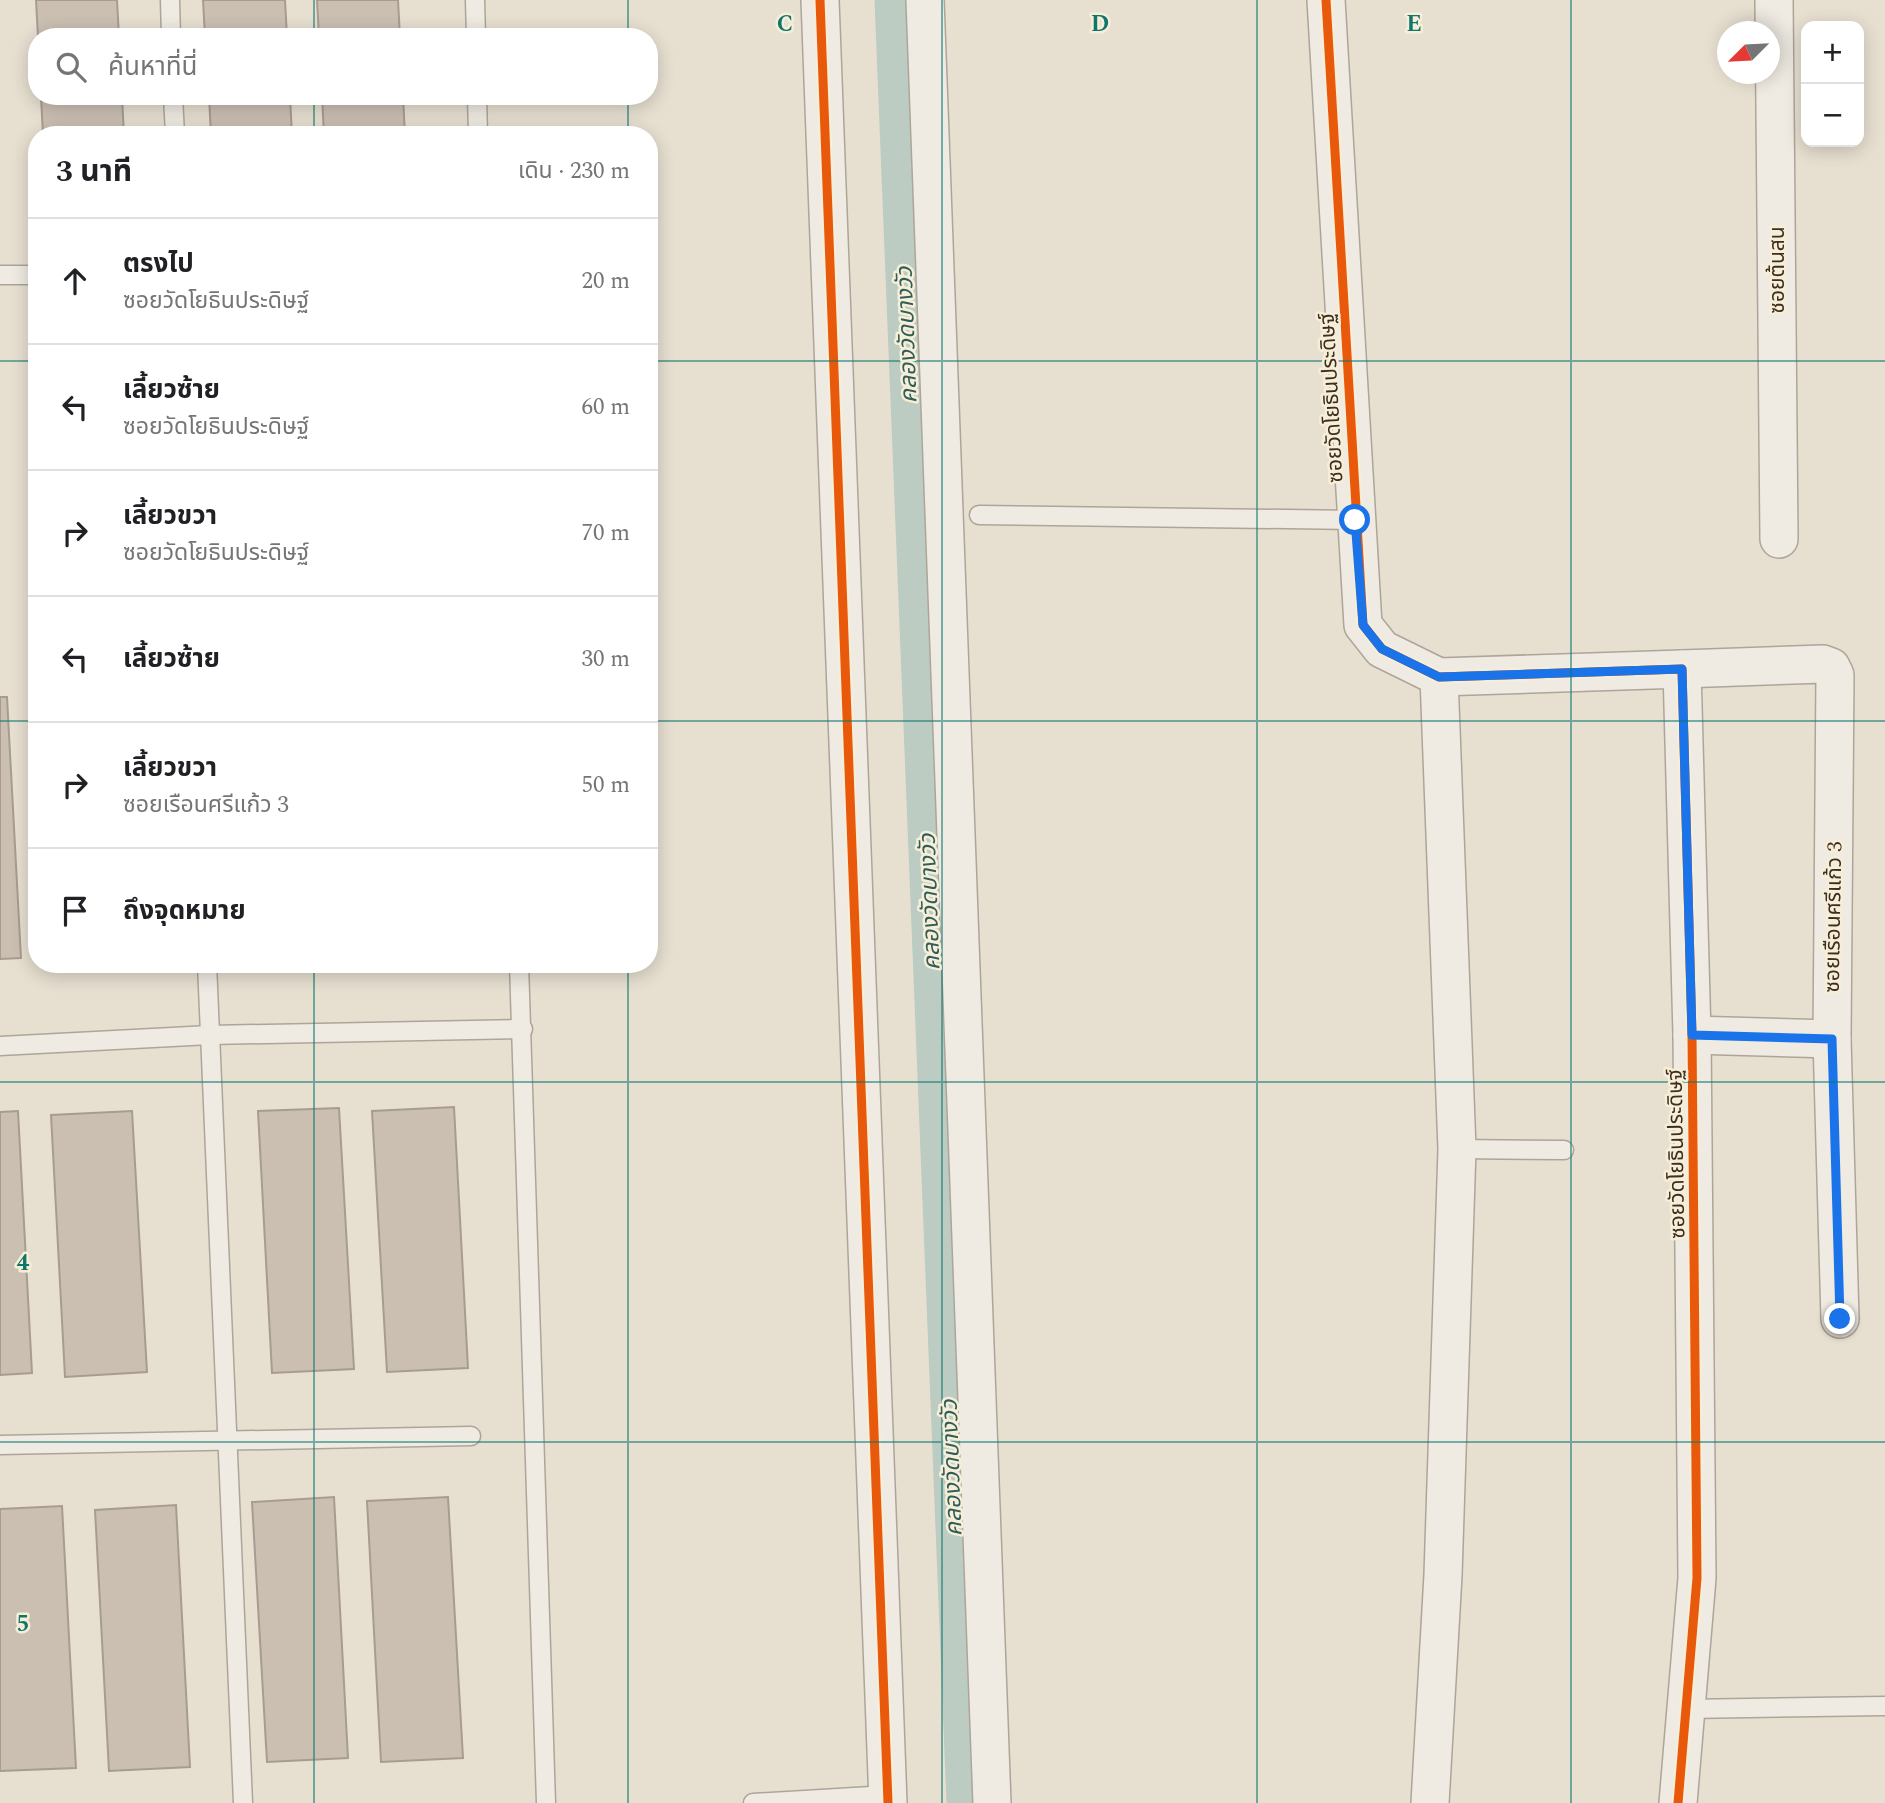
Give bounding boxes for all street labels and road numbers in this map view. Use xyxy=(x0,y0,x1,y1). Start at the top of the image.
street label: ซอยต้นสน xyxy=(1762,226,1794,314)
street label: ซอยวัดโยธินประดิษฐ์ xyxy=(1312,312,1352,484)
street label: ซอยเรือนศรีแก้ว 3 xyxy=(1817,841,1851,993)
street label: ซอยวัดโยธินประดิษฐ์ xyxy=(1660,1069,1694,1239)

